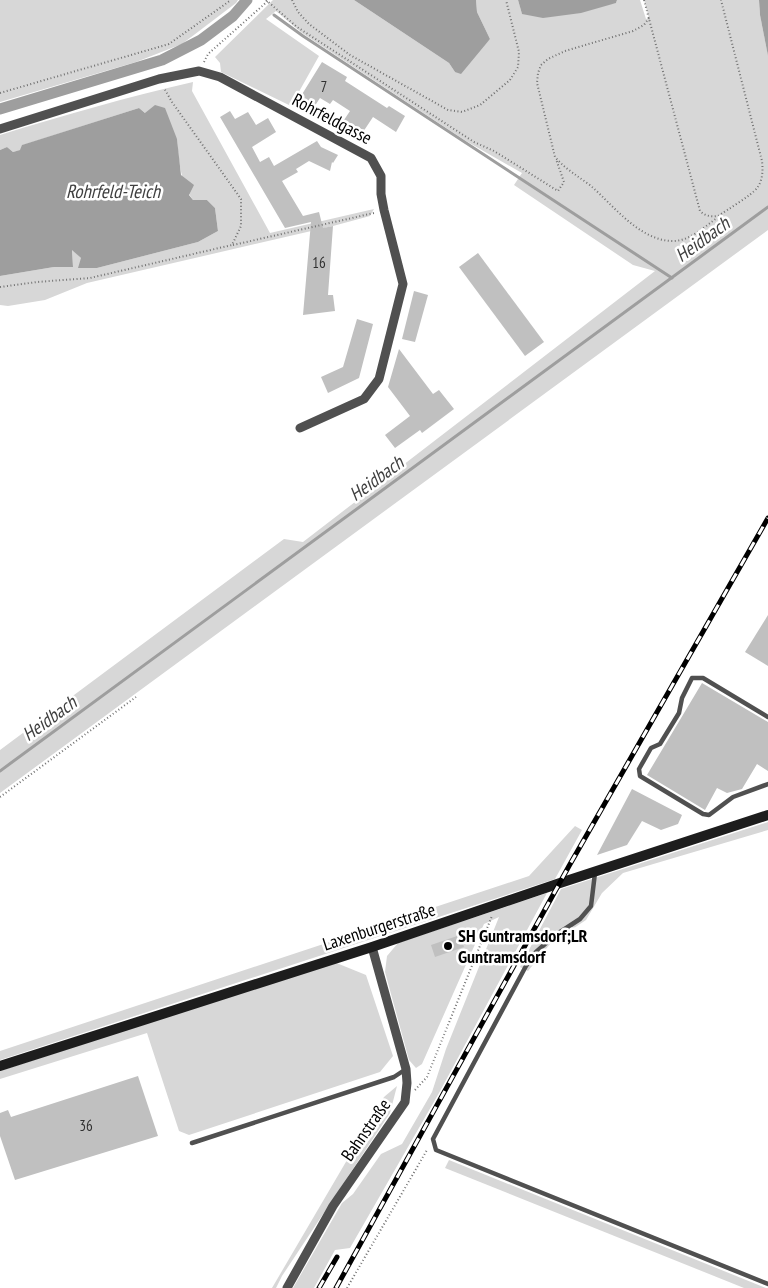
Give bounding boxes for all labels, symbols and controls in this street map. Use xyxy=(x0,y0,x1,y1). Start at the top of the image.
house number: 7 xyxy=(321,77,327,96)
street label: Rohrfeldgasse xyxy=(288,88,376,149)
water label: Rohrfeld-Teich xyxy=(66,179,162,203)
water label: Heidbach xyxy=(670,210,735,267)
house number: 16 xyxy=(312,253,326,272)
water label: Heidbach xyxy=(344,449,409,506)
water label: Heidbach xyxy=(17,689,82,746)
street label: Laxenburgerstraße xyxy=(320,898,438,956)
place label: SH Guntramsdorf;LR Guntramsdorf xyxy=(458,924,588,968)
marker: SH Guntramsdorf;LR Guntramsdorf xyxy=(442,940,454,952)
street label: Bahnstraße xyxy=(336,1094,395,1165)
house number: 36 xyxy=(79,1116,93,1135)

